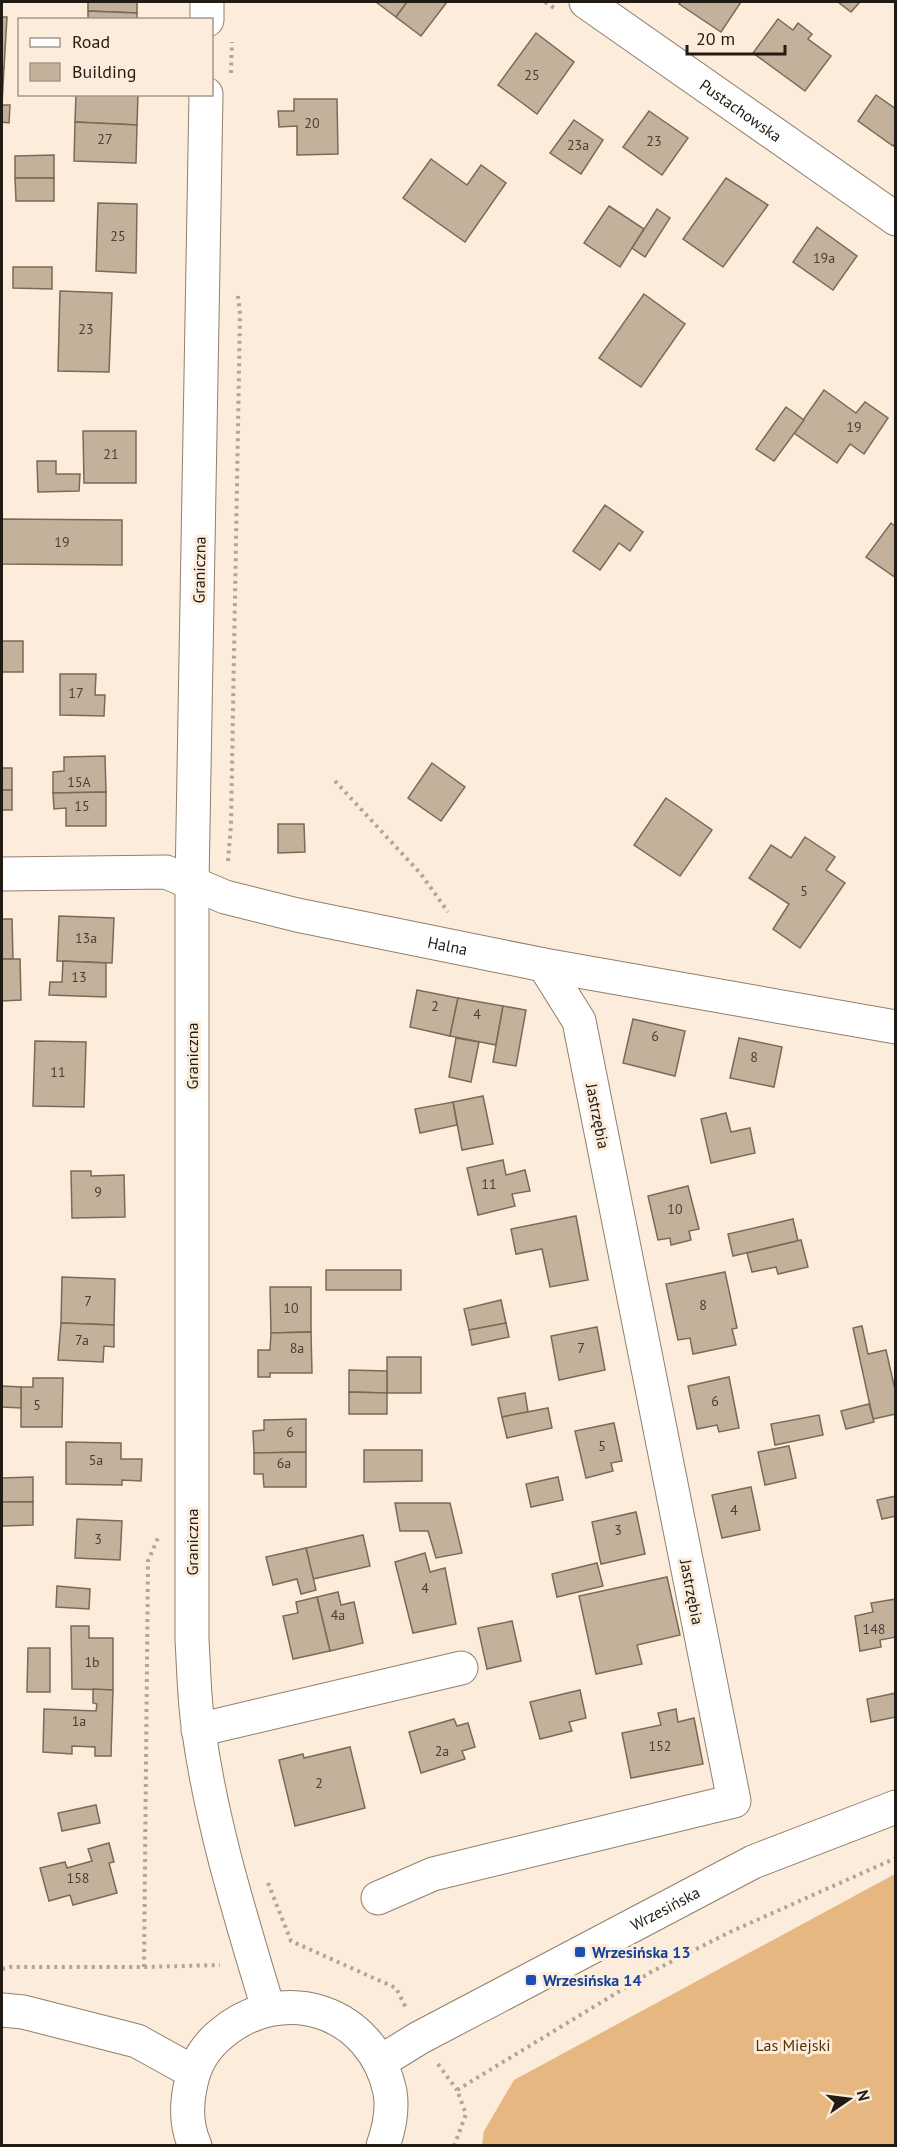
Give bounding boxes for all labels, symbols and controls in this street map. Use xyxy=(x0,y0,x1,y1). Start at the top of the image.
legend xyxy=(18,18,213,96)
scale bar xyxy=(687,18,784,56)
text: 20 m xyxy=(696,27,735,50)
text: Road xyxy=(72,30,110,53)
text: Building xyxy=(72,60,136,83)
house number: 25 xyxy=(524,66,540,84)
street label: Pustachowska xyxy=(696,75,786,146)
house number: 20 xyxy=(304,114,320,132)
house number: 27 xyxy=(97,130,113,148)
house number: 23 xyxy=(646,132,662,150)
house number: 23a xyxy=(567,136,589,154)
house number: 25 xyxy=(110,227,126,245)
house number: 19a xyxy=(813,249,835,267)
house number: 23 xyxy=(78,320,94,338)
house number: 19 xyxy=(846,418,862,436)
house number: 21 xyxy=(103,445,119,463)
house number: 19 xyxy=(54,533,70,551)
street label: Graniczna xyxy=(188,536,210,604)
house number: 17 xyxy=(68,684,84,702)
house number: 15A xyxy=(67,773,92,791)
house number: 15 xyxy=(74,797,90,815)
house number: 5 xyxy=(800,882,808,900)
house number: 13a xyxy=(75,929,97,947)
street label: Halna xyxy=(426,932,469,959)
house number: 13 xyxy=(71,968,87,986)
house number: 2 xyxy=(431,997,439,1015)
house number: 4 xyxy=(473,1005,481,1023)
street label: Graniczna xyxy=(182,1022,202,1090)
house number: 6 xyxy=(651,1027,659,1045)
house number: 8 xyxy=(750,1048,758,1066)
house number: 11 xyxy=(50,1063,66,1081)
street label: Jastrzębia xyxy=(582,1081,614,1150)
house number: 11 xyxy=(481,1175,497,1193)
house number: 9 xyxy=(94,1183,102,1201)
house number: 10 xyxy=(667,1200,683,1218)
house number: 7 xyxy=(84,1292,92,1310)
house number: 8 xyxy=(699,1296,707,1314)
house number: 10 xyxy=(283,1299,299,1317)
house number: 7a xyxy=(75,1331,89,1349)
house number: 8a xyxy=(290,1339,304,1357)
house number: 7 xyxy=(577,1339,585,1357)
house number: 6 xyxy=(711,1392,719,1410)
house number: 5 xyxy=(33,1396,41,1414)
house number: 6 xyxy=(286,1423,294,1441)
house number: 5 xyxy=(598,1437,606,1455)
house number: 5a xyxy=(89,1451,103,1469)
house number: 6a xyxy=(277,1454,291,1472)
house number: 4 xyxy=(730,1501,738,1519)
street label: Graniczna xyxy=(182,1508,202,1576)
house number: 3 xyxy=(614,1521,622,1539)
house number: 3 xyxy=(94,1530,102,1548)
street label: Jastrzębia xyxy=(676,1557,708,1626)
house number: 4 xyxy=(421,1579,429,1597)
house number: 4a xyxy=(331,1606,345,1624)
house number: 148 xyxy=(863,1620,885,1638)
house number: 1b xyxy=(84,1653,100,1671)
house number: 1a xyxy=(72,1712,86,1730)
house number: 152 xyxy=(649,1737,671,1755)
house number: 2a xyxy=(435,1742,449,1760)
house number: 2 xyxy=(315,1774,323,1792)
house number: 158 xyxy=(67,1869,89,1887)
street label: Wrzesińska xyxy=(627,1882,703,1935)
place label: Wrzesińska 13 xyxy=(592,1942,690,1962)
marker: Wrzesińska 13 xyxy=(573,1945,587,1959)
place label: Wrzesińska 14 xyxy=(543,1970,641,1990)
marker: Wrzesińska 14 xyxy=(524,1973,538,1987)
park label: Las Miejski xyxy=(756,2035,830,2055)
north arrow xyxy=(819,2069,879,2129)
text: N xyxy=(853,2088,875,2103)

